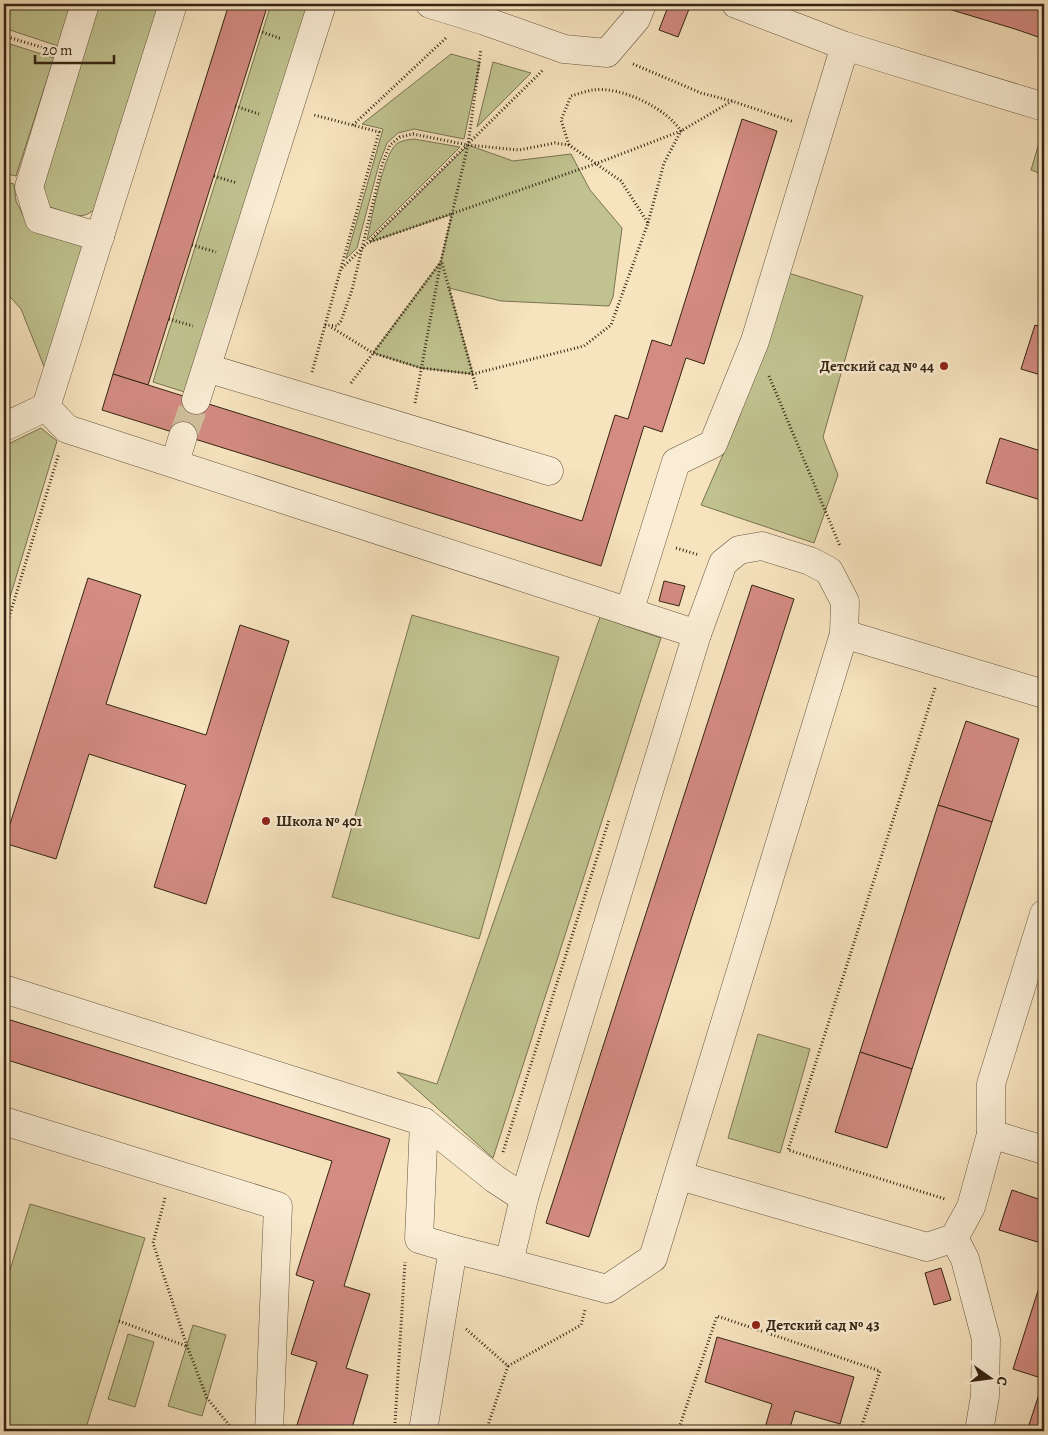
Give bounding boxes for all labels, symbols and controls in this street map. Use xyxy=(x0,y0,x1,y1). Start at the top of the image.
scale bar xyxy=(35,32,114,64)
text: 20 m xyxy=(42,40,73,60)
place label: Детский сад № 44 xyxy=(820,356,934,376)
marker: Детский сад № 44 xyxy=(938,360,950,372)
place label: Школа № 401 xyxy=(276,811,363,831)
marker: Школа № 401 xyxy=(260,815,272,827)
place label: Детский сад № 43 xyxy=(766,1315,880,1335)
marker: Детский сад № 43 xyxy=(750,1319,762,1331)
north arrow xyxy=(966,1352,1016,1402)
text: С xyxy=(992,1375,1012,1388)

